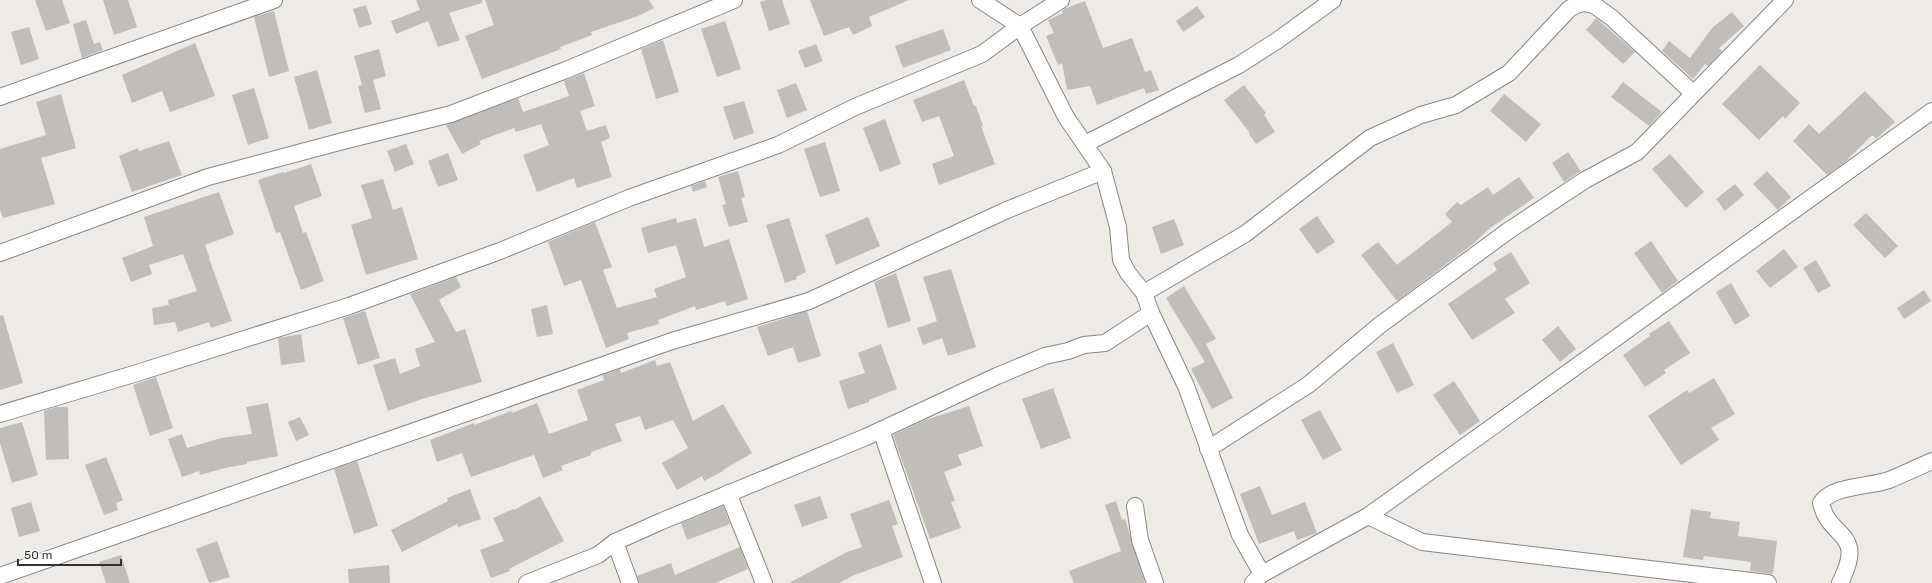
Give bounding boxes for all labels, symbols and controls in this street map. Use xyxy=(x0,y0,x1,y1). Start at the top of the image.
scale bar xyxy=(18,541,121,567)
text: 50 m xyxy=(24,548,52,562)

